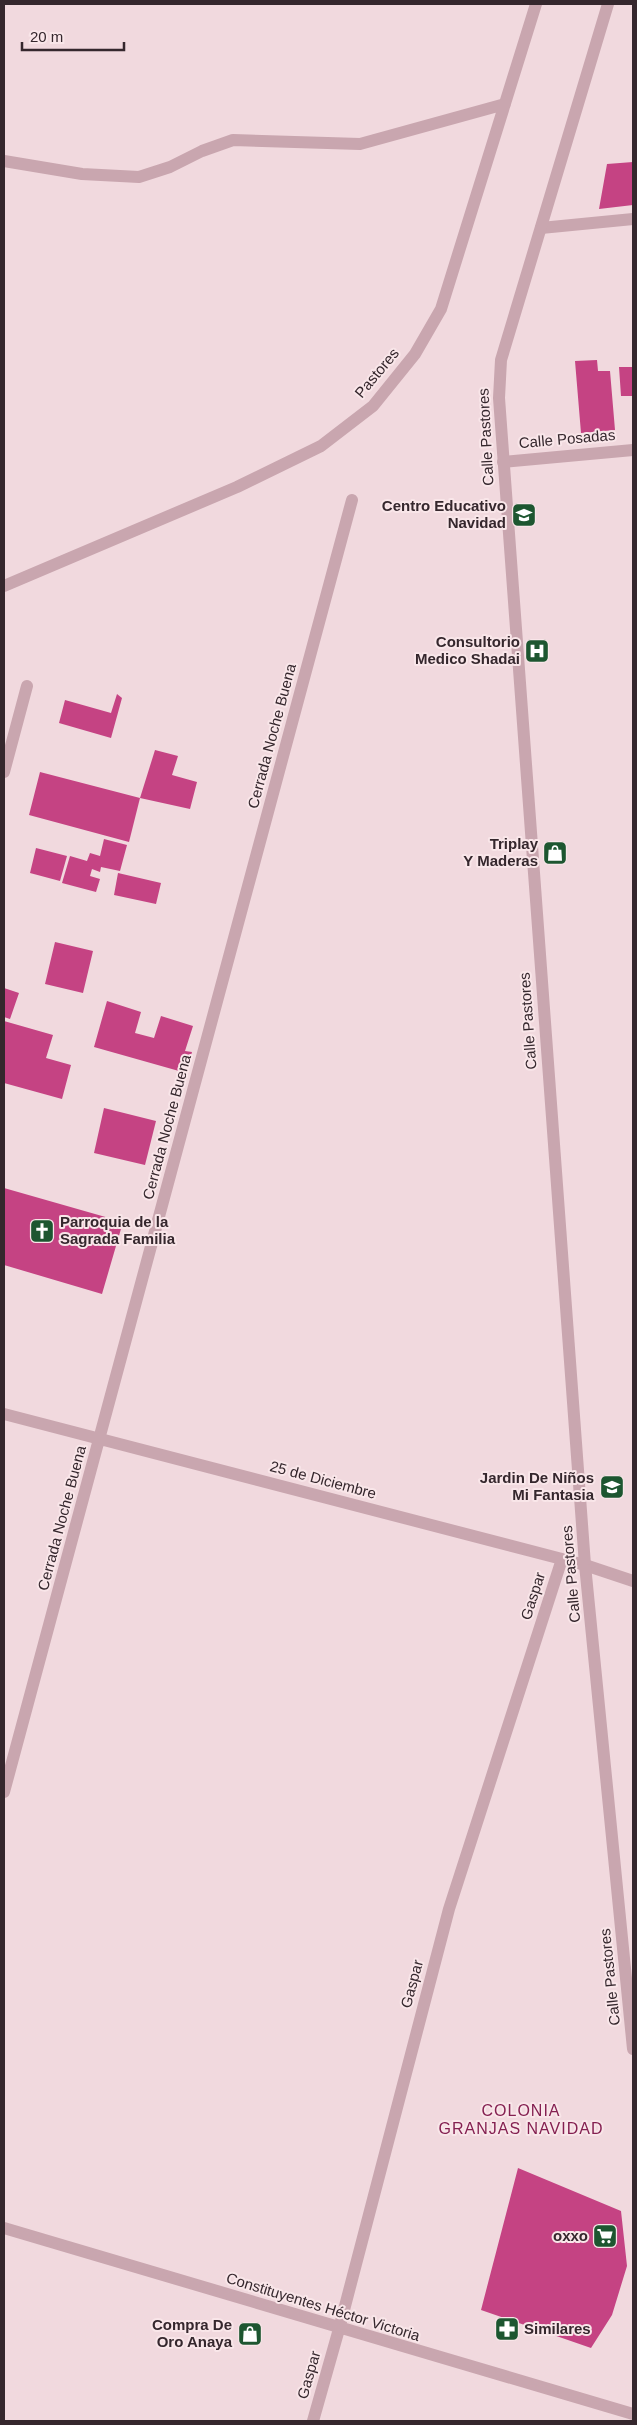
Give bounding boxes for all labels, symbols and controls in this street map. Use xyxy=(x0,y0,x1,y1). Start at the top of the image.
scale bar xyxy=(22,20,125,52)
text: 20 m xyxy=(30,28,63,45)
street label: Pastores xyxy=(351,345,402,401)
street label: Calle Pastores xyxy=(474,388,497,486)
street label: Calle Posadas xyxy=(518,426,616,451)
place label: Centro Educativo Navidad xyxy=(382,497,506,531)
school or university icon: Centro Educativo Navidad xyxy=(511,502,537,528)
place label: Consultorio Medico Shadai xyxy=(415,633,520,667)
hospital icon: Consultorio Medico Shadai xyxy=(524,638,550,664)
street label: Cerrada Noche Buena xyxy=(244,661,299,810)
place label: Triplay Y Maderas xyxy=(463,835,539,869)
shop icon: Triplay Y Maderas xyxy=(542,840,568,866)
street label: Calle Pastores xyxy=(516,972,539,1070)
street label: Cerrada Noche Buena xyxy=(139,1052,194,1201)
place label: Parroquia de la Sagrada Familia xyxy=(60,1213,176,1247)
church icon: Parroquia de la Sagrada Familia xyxy=(29,1218,55,1244)
street label: Cerrada Noche Buena xyxy=(34,1443,89,1592)
street label: 25 de Diciembre xyxy=(268,1457,378,1502)
place label: Jardin De Niños Mi Fantasia xyxy=(480,1469,595,1503)
school or university icon: Jardin De Niños Mi Fantasia xyxy=(599,1474,625,1500)
street label: Calle Pastores xyxy=(558,1525,583,1623)
street label: Gaspar xyxy=(517,1570,548,1622)
street label: Calle Pastores xyxy=(596,1928,623,2026)
street label: Gaspar xyxy=(397,1958,426,2010)
district label: COLONIA GRANJAS NAVIDAD xyxy=(439,2102,603,2137)
supermarket icon: oxxo xyxy=(592,2223,618,2249)
place label: oxxo xyxy=(553,2227,588,2244)
street label: Constituyentes Héctor Victoria xyxy=(224,2269,423,2344)
place label: Compra De Oro Anaya xyxy=(152,2316,233,2350)
pharmacy icon: Similares xyxy=(494,2316,520,2342)
place label: Similares xyxy=(524,2320,591,2337)
shop icon: Compra De Oro Anaya xyxy=(237,2321,263,2347)
street label: Gaspar xyxy=(294,2349,323,2401)

